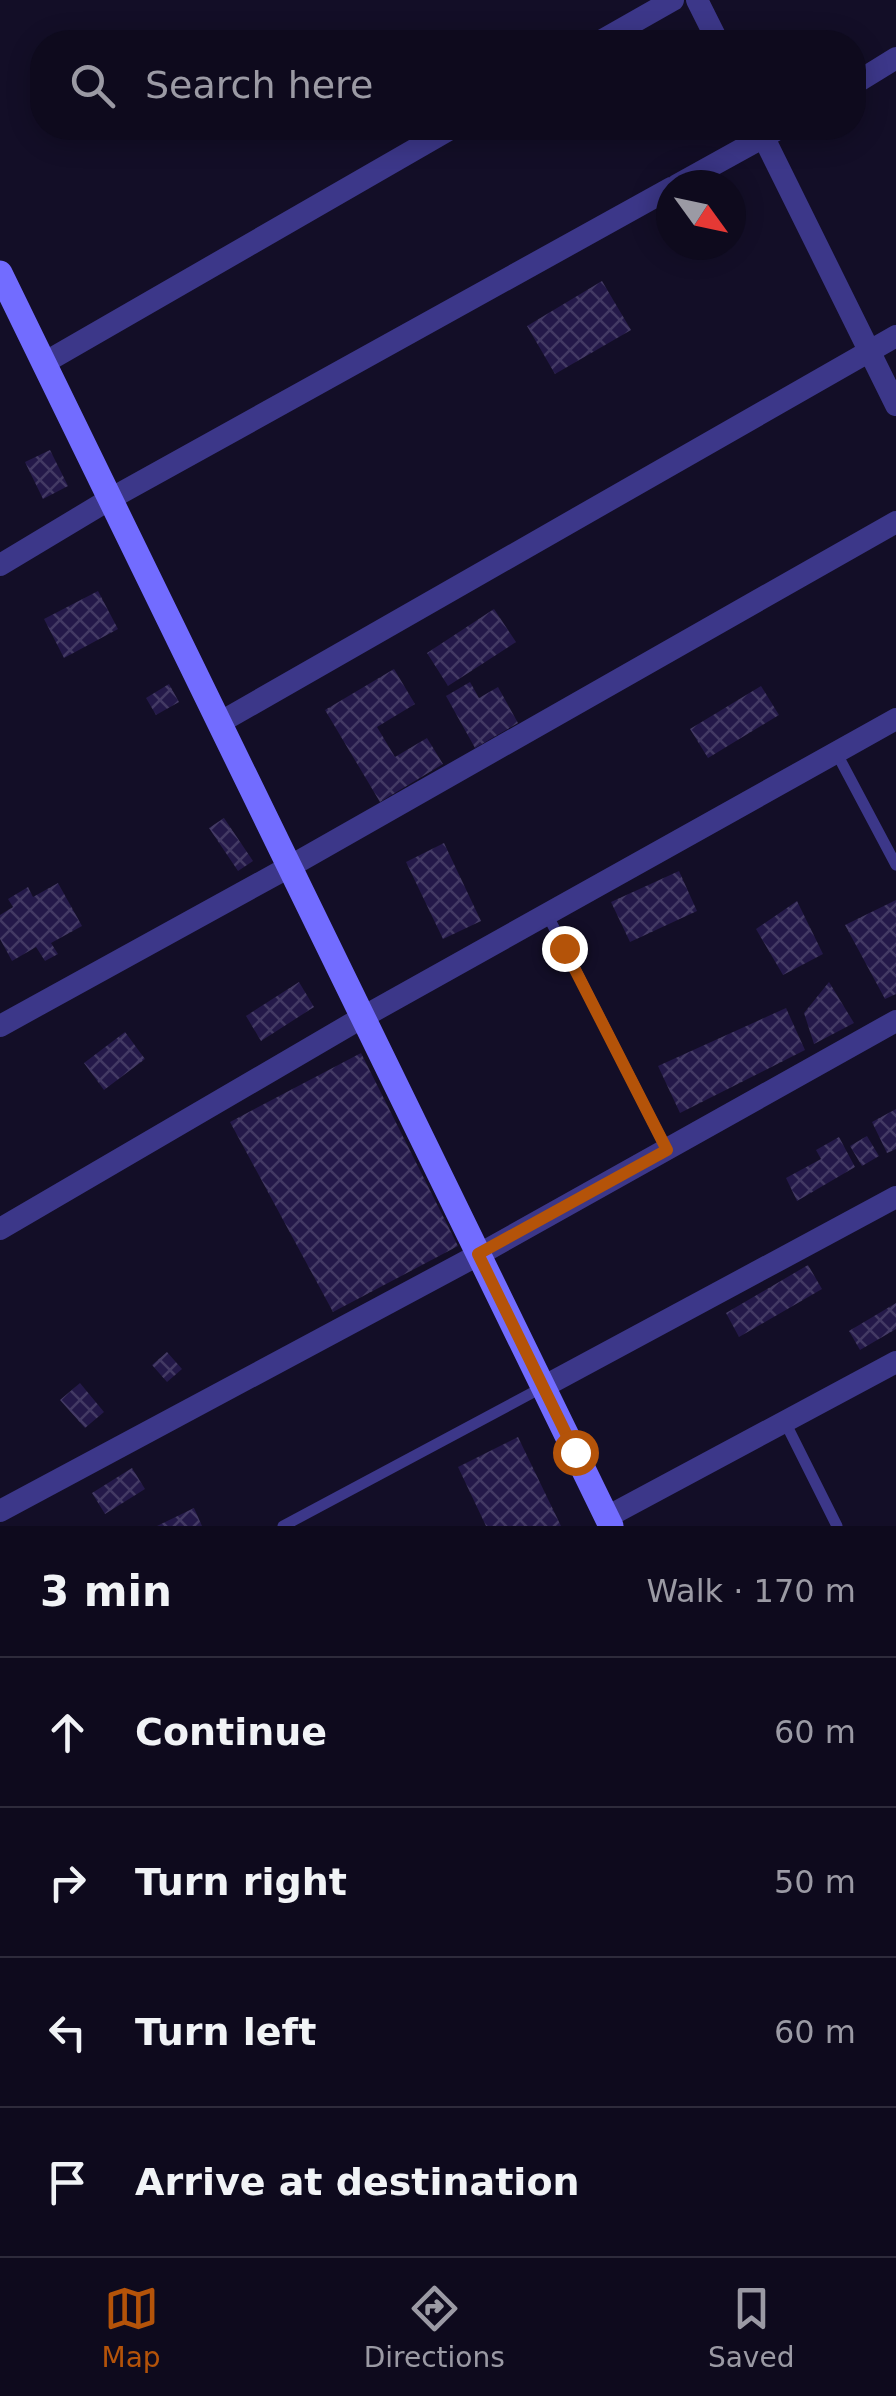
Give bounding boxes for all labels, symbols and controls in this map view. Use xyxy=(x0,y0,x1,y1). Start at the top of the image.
search box xyxy=(30,30,866,140)
icon: search xyxy=(65,58,120,113)
text: Search here xyxy=(145,63,373,107)
north arrow xyxy=(656,170,746,260)
route end xyxy=(542,926,588,972)
route start xyxy=(553,1430,599,1476)
text: 3 min xyxy=(40,1567,172,1616)
text: Walk · 170 m xyxy=(646,1572,856,1610)
icon: ahead xyxy=(40,1705,95,1760)
text: Continue xyxy=(135,1710,327,1754)
text: 60 m xyxy=(774,1713,856,1751)
icon: right xyxy=(40,1855,95,1910)
text: Turn right xyxy=(135,1860,347,1904)
text: 50 m xyxy=(774,1863,856,1901)
icon: left xyxy=(40,2005,95,2060)
text: Turn left xyxy=(135,2010,316,2054)
text: 60 m xyxy=(774,2013,856,2051)
icon: arrive xyxy=(40,2155,95,2210)
text: Arrive at destination xyxy=(135,2160,580,2204)
tab: Map xyxy=(102,2281,161,2374)
tab: Directions xyxy=(364,2281,505,2374)
tab: Saved xyxy=(708,2281,794,2374)

